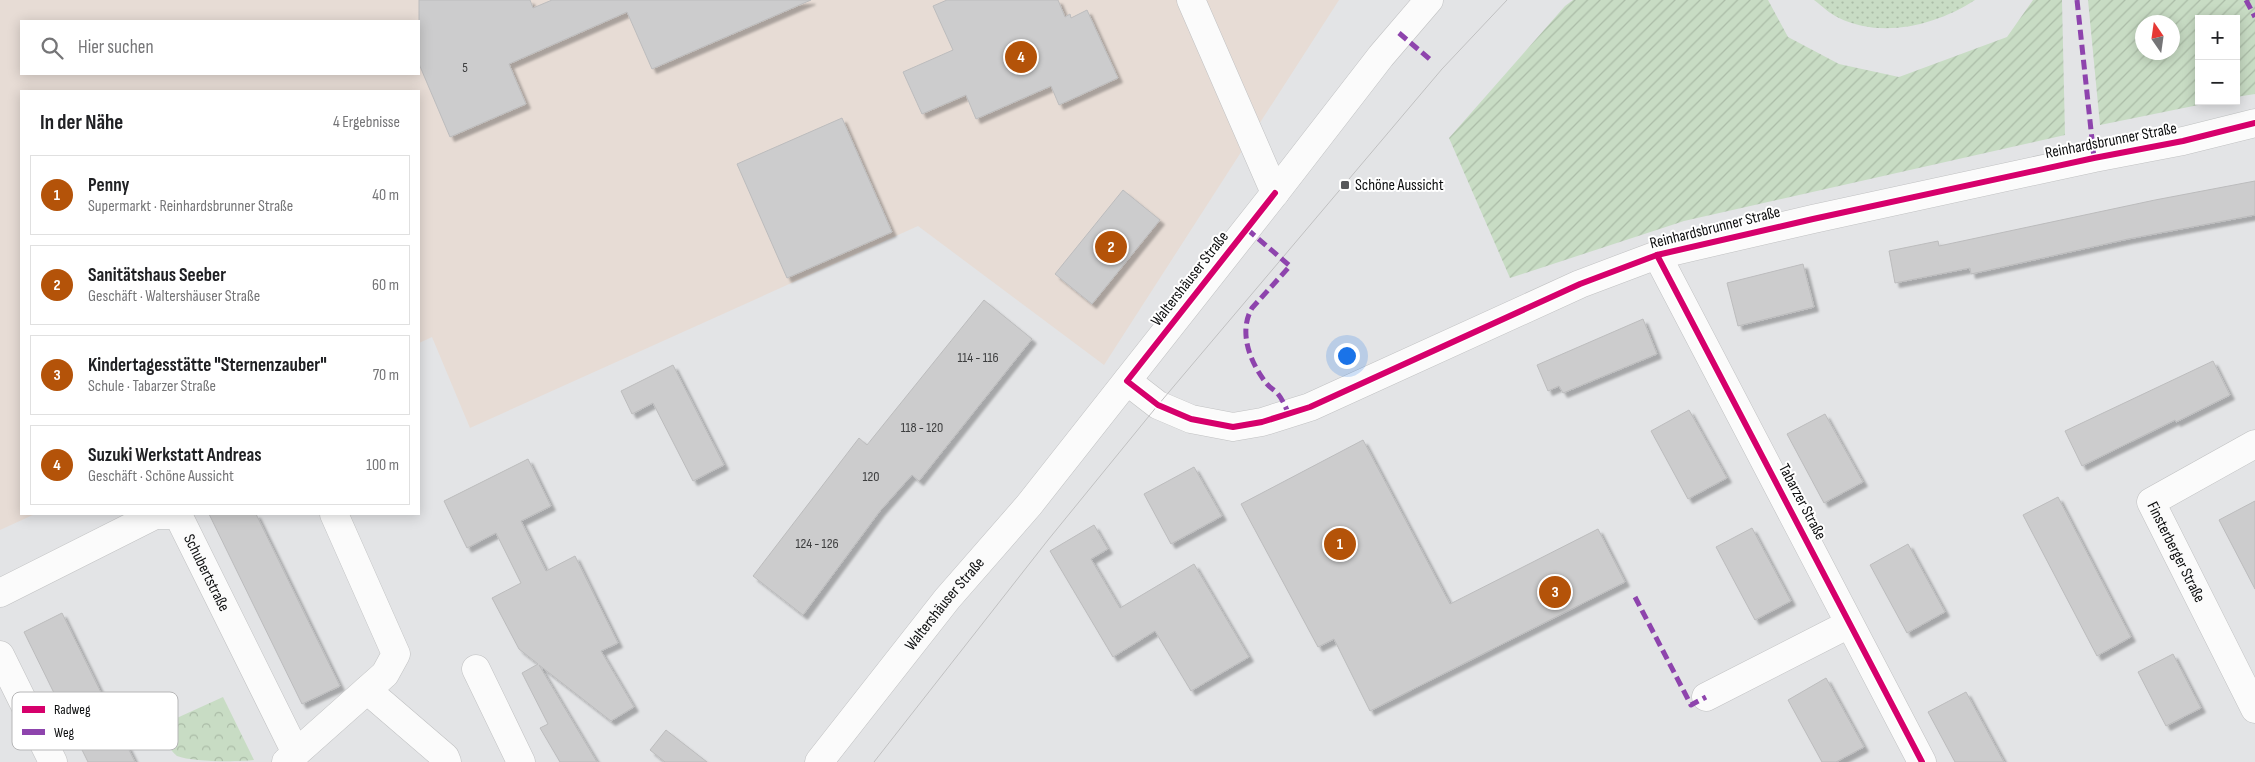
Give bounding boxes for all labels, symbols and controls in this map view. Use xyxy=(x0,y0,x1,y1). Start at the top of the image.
north arrow xyxy=(2135,15,2180,60)
map controls xyxy=(2195,15,2240,105)
button: + xyxy=(2195,15,2240,60)
search box xyxy=(20,20,420,75)
icon: search xyxy=(38,34,66,62)
text: Hier suchen xyxy=(78,36,154,59)
pin: 4 xyxy=(1005,38,1037,76)
house number: 5 xyxy=(462,59,468,76)
button: − xyxy=(2195,60,2240,105)
text: In der Nähe xyxy=(40,110,123,135)
text: 4 Ergebnisse xyxy=(333,113,400,132)
street label: Reinhardsbrunner Straße xyxy=(2044,119,2178,163)
text: Penny xyxy=(88,174,129,197)
place label: Schöne Aussicht xyxy=(1355,176,1444,195)
marker: Schöne Aussicht xyxy=(1339,179,1351,191)
text: 1 xyxy=(54,186,60,205)
text: 40 m xyxy=(372,186,399,205)
text: Supermarkt · Reinhardsbrunner Straße xyxy=(88,197,293,216)
street label: Reinhardsbrunner Straße xyxy=(1648,203,1782,253)
pin: 2 xyxy=(1095,228,1127,266)
street label: Waltershäuser Straße xyxy=(1147,228,1233,330)
text: Sanitätshaus Seeber xyxy=(88,264,226,287)
text: 2 xyxy=(53,276,61,295)
text: 60 m xyxy=(372,276,399,295)
text: Geschäft · Waltershäuser Straße xyxy=(88,287,260,306)
your location xyxy=(1334,343,1360,369)
house number: 114 - 116 xyxy=(957,349,999,366)
text: Kindertagesstätte "Sternenzauber" xyxy=(88,354,327,377)
text: 3 xyxy=(53,366,61,385)
text: 70 m xyxy=(373,366,399,385)
text: Schule · Tabarzer Straße xyxy=(88,377,216,396)
house number: 118 - 120 xyxy=(901,419,943,436)
text: Suzuki Werkstatt Andreas xyxy=(88,444,262,467)
text: 4 xyxy=(53,456,61,475)
text: 100 m xyxy=(366,456,399,475)
street label: Tabarzer Straße xyxy=(1774,461,1830,543)
text: Geschäft · Schöne Aussicht xyxy=(88,467,234,486)
house number: 120 xyxy=(862,468,880,485)
street label: Finsterberger Straße xyxy=(2143,498,2209,606)
pin: 1 xyxy=(1324,525,1356,563)
street label: Schubertstraße xyxy=(180,531,234,615)
house number: 124 - 126 xyxy=(795,535,839,552)
street label: Waltershäuser Straße xyxy=(901,553,988,654)
pin: 3 xyxy=(1539,573,1571,611)
legend xyxy=(12,692,178,750)
text: Radweg xyxy=(54,701,91,718)
text: Weg xyxy=(54,724,75,741)

